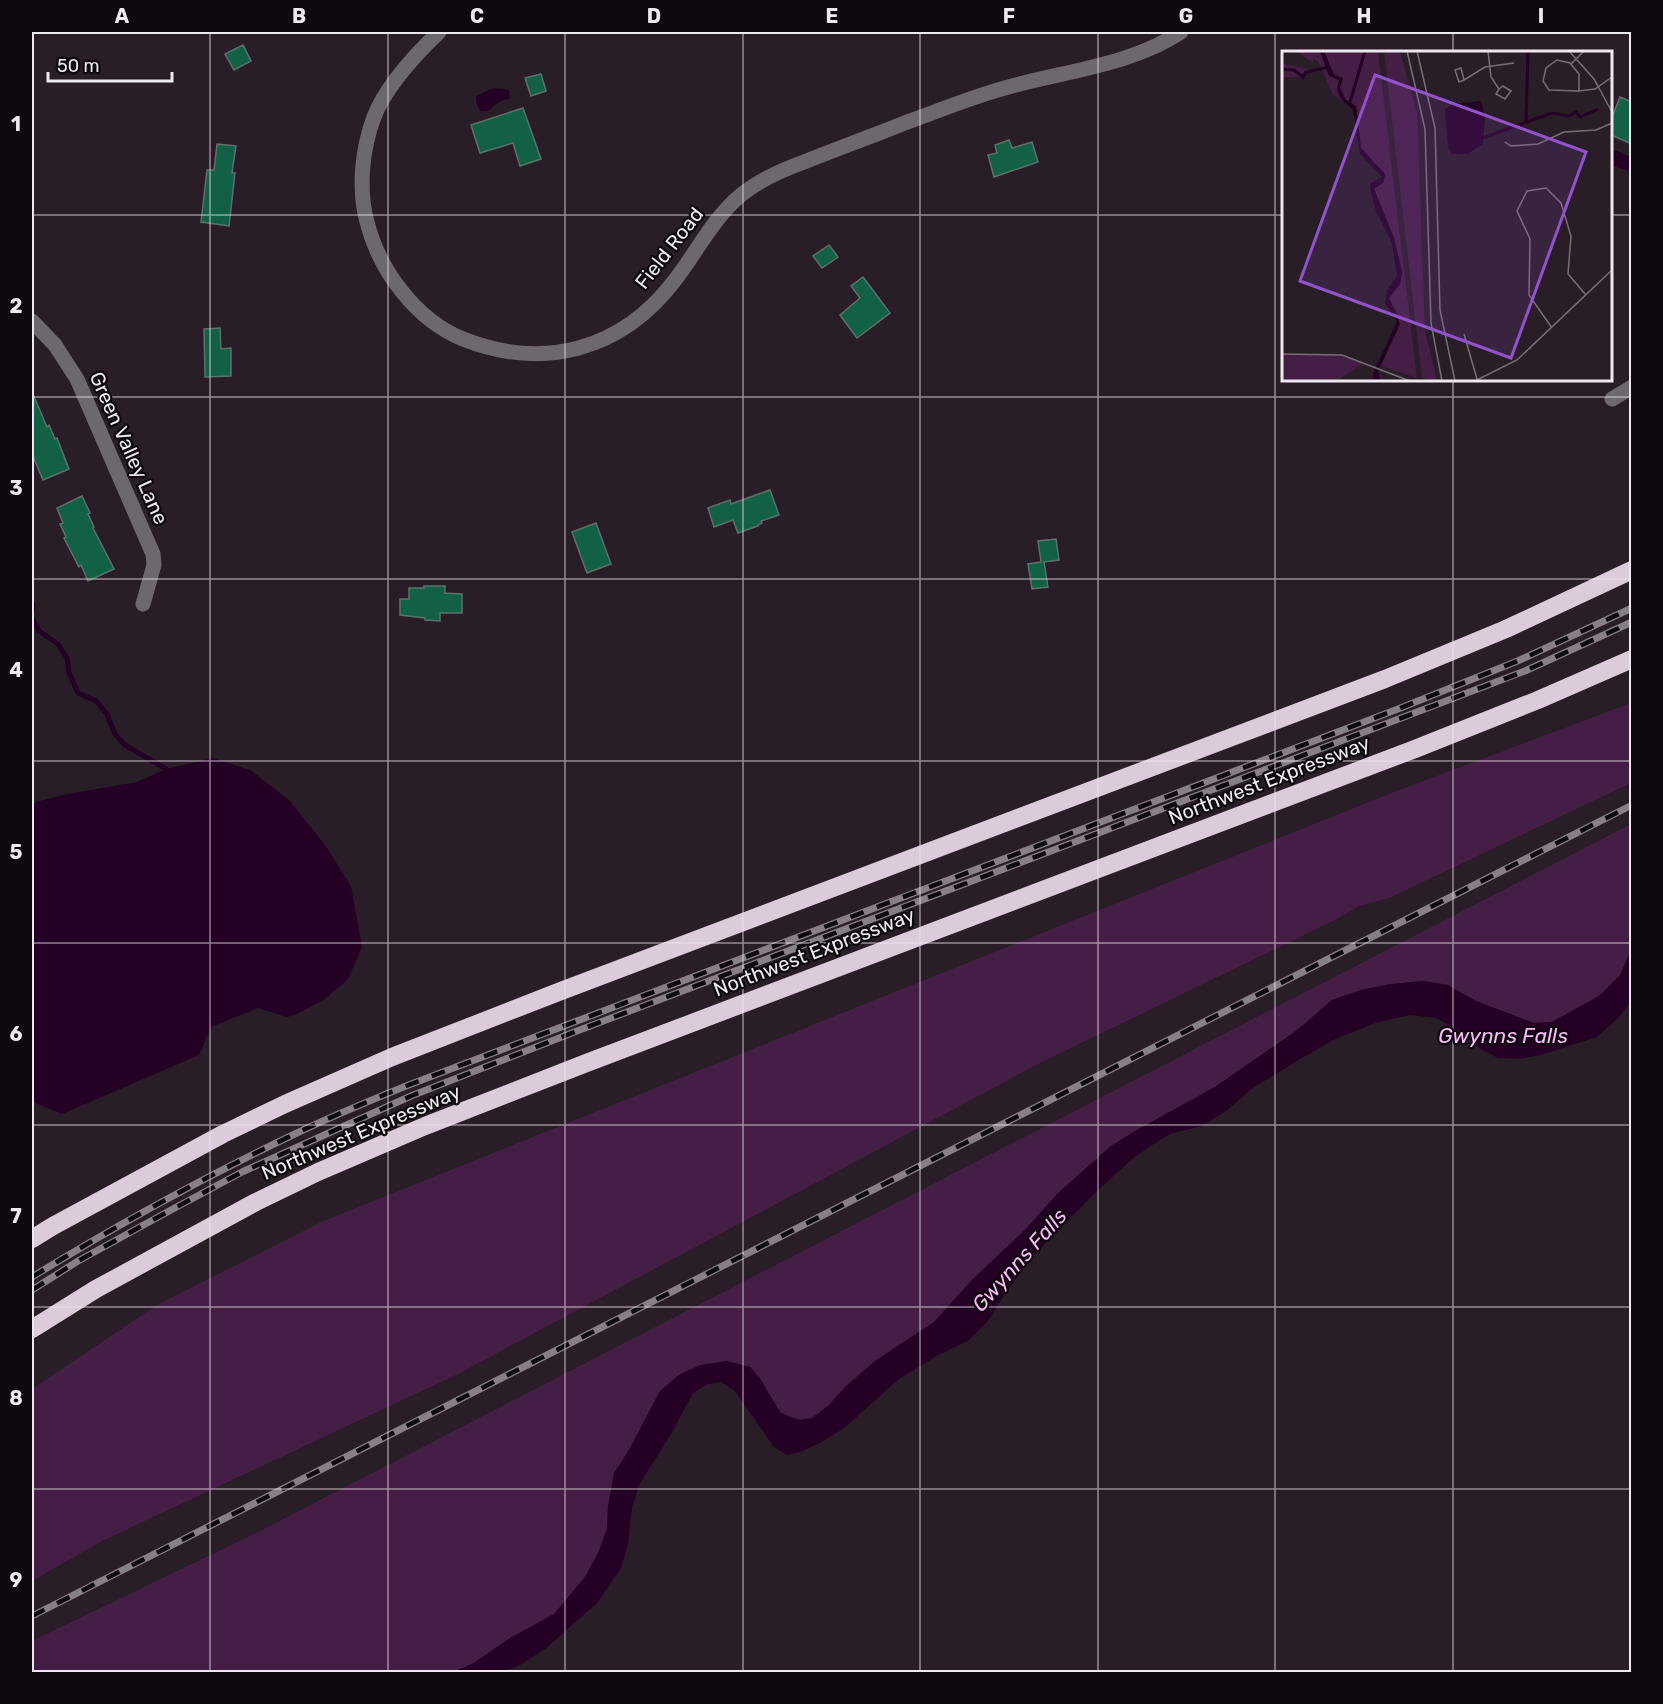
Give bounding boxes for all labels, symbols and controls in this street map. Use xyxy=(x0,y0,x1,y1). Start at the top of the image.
text: A xyxy=(115,4,130,28)
text: B xyxy=(292,4,306,28)
text: C xyxy=(470,4,484,28)
text: D xyxy=(647,4,661,28)
text: E xyxy=(826,4,838,28)
text: F xyxy=(1003,4,1015,28)
text: G xyxy=(1179,4,1193,28)
text: H xyxy=(1357,4,1371,28)
text: I xyxy=(1538,4,1544,28)
scale bar xyxy=(48,45,172,83)
inset map xyxy=(1282,51,1612,381)
text: 50 m xyxy=(57,55,100,77)
text: 1 xyxy=(11,112,21,136)
street label: Field Road xyxy=(630,202,708,294)
text: 2 xyxy=(10,294,23,318)
street label: Green Valley Lane xyxy=(85,368,173,528)
text: 3 xyxy=(9,476,23,500)
text: 4 xyxy=(9,658,23,682)
street label: Northwest Expressway xyxy=(1165,730,1373,830)
text: 5 xyxy=(10,840,23,864)
street label: Northwest Expressway xyxy=(710,902,918,1002)
text: 6 xyxy=(9,1022,23,1046)
water label: Gwynns Falls xyxy=(1438,1023,1568,1048)
street label: Northwest Expressway xyxy=(258,1079,464,1185)
water label: Gwynns Falls xyxy=(966,1203,1072,1317)
text: 7 xyxy=(10,1204,22,1228)
text: 8 xyxy=(9,1386,23,1410)
text: 9 xyxy=(10,1568,23,1592)

